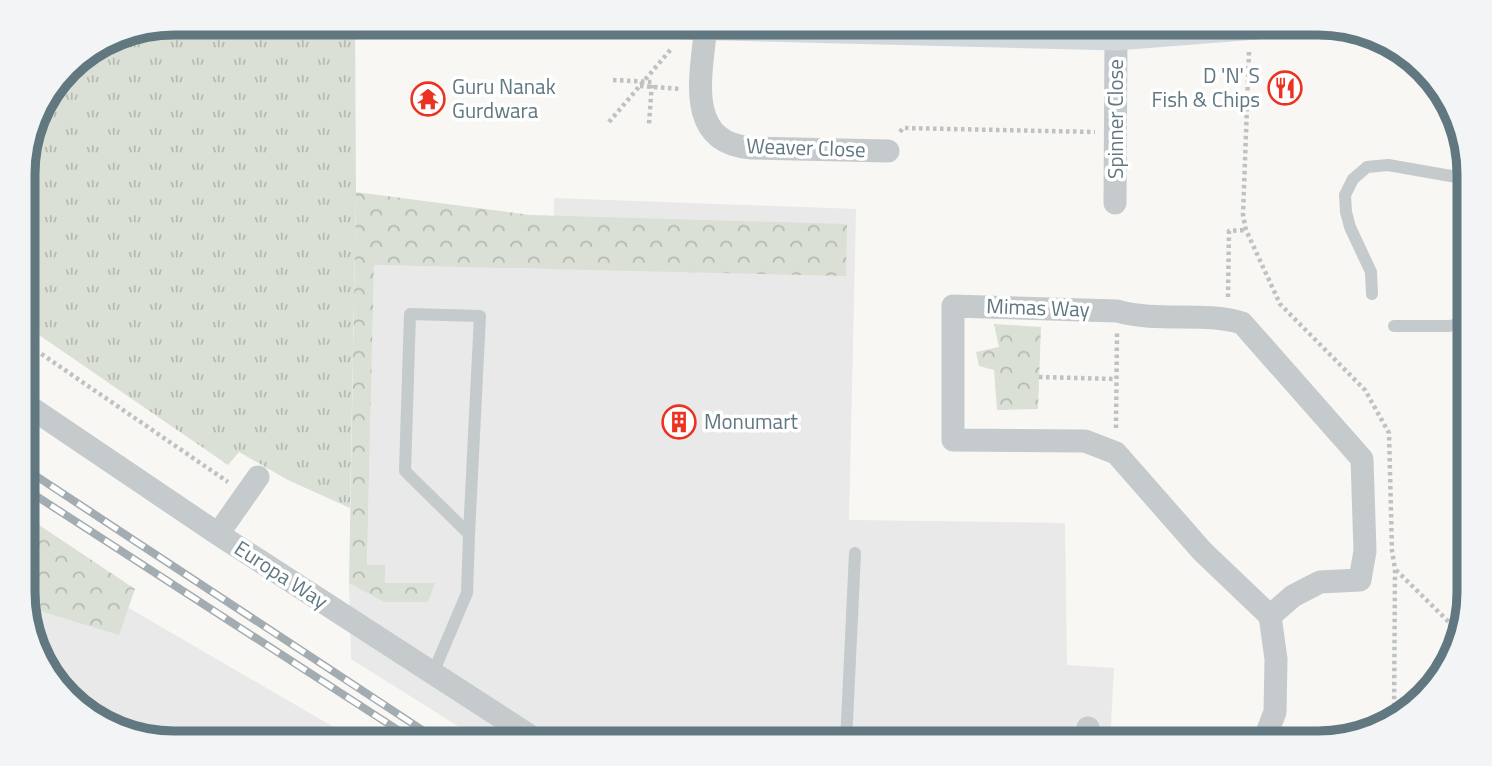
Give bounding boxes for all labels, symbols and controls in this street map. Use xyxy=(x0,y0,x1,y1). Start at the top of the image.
street label: Spinner Close xyxy=(1099,59,1131,179)
place label: D 'N' S Fish & Chips xyxy=(1151,59,1260,115)
restaurant icon: D 'N' S Fish & Chips xyxy=(1266,69,1304,107)
place label: Guru Nanak Gurdwara xyxy=(452,70,556,126)
temple icon: Guru Nanak Gurdwara xyxy=(409,80,447,118)
street label: Weaver Close xyxy=(746,129,866,165)
street label: Mimas Way xyxy=(986,289,1090,325)
building icon: Monumart xyxy=(660,403,698,441)
place label: Monumart xyxy=(704,405,798,437)
street label: Europa Way xyxy=(228,532,335,616)

